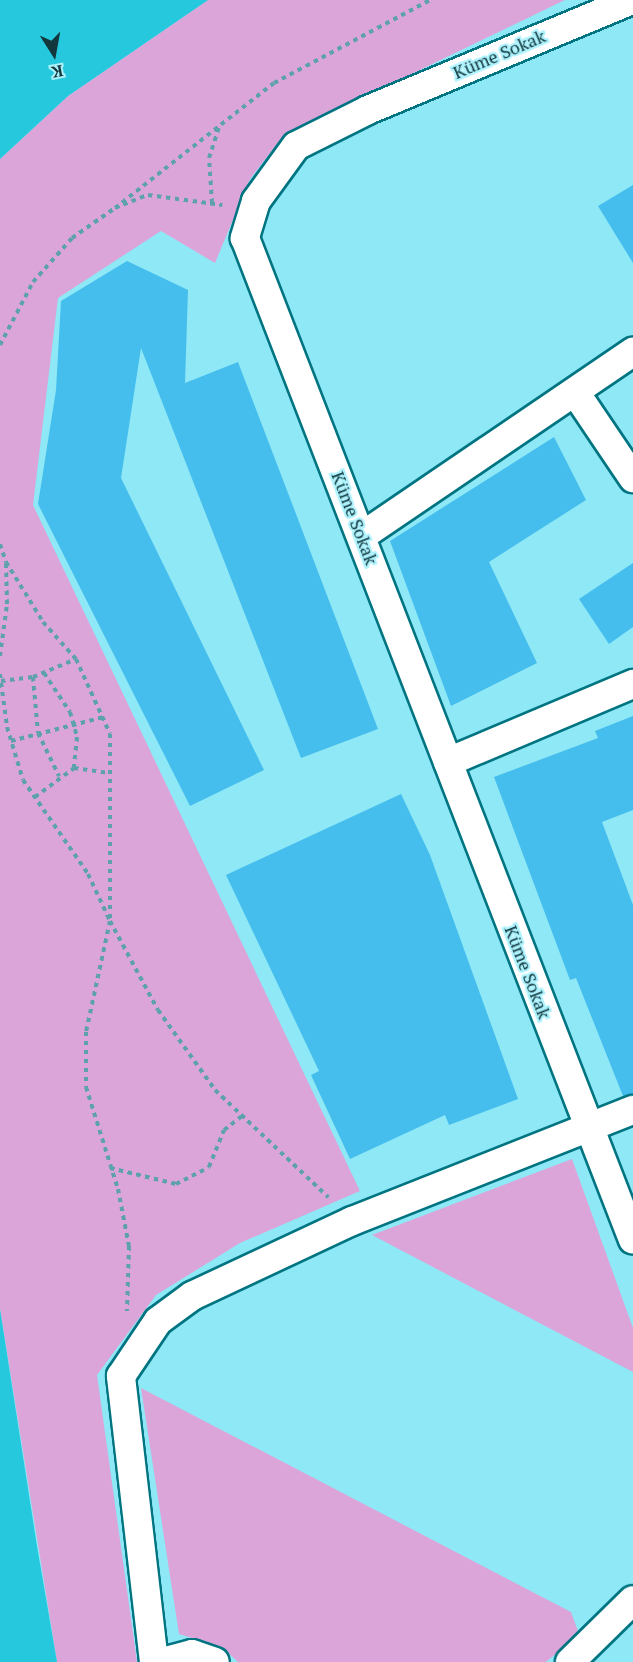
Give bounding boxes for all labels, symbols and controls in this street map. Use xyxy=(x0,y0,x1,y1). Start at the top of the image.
north arrow xyxy=(24,24,84,84)
street label: Küme Sokak xyxy=(450,25,548,83)
text: K xyxy=(50,60,65,84)
street label: Küme Sokak xyxy=(327,468,383,568)
street label: Küme Sokak xyxy=(500,922,556,1022)

